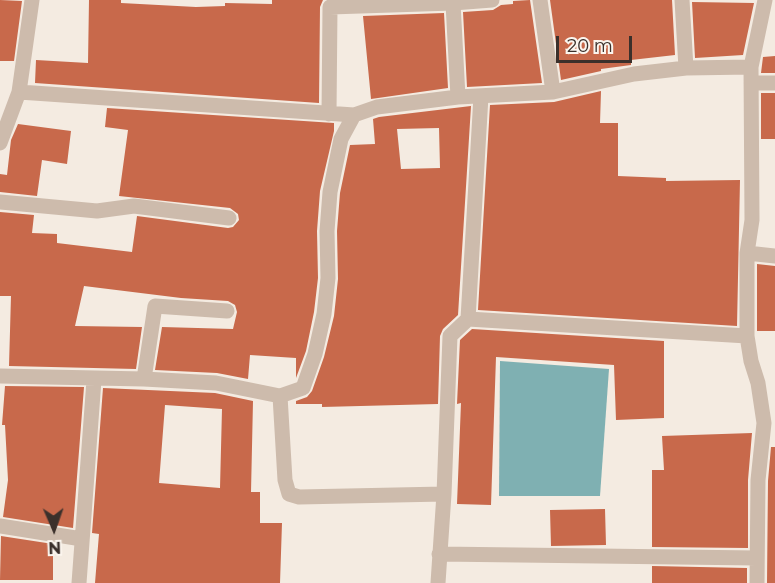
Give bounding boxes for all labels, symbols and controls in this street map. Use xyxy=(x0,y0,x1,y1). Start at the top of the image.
scale bar xyxy=(559,24,636,62)
text: 20 m xyxy=(567,35,613,57)
north arrow xyxy=(24,499,84,559)
text: N xyxy=(48,538,61,557)

